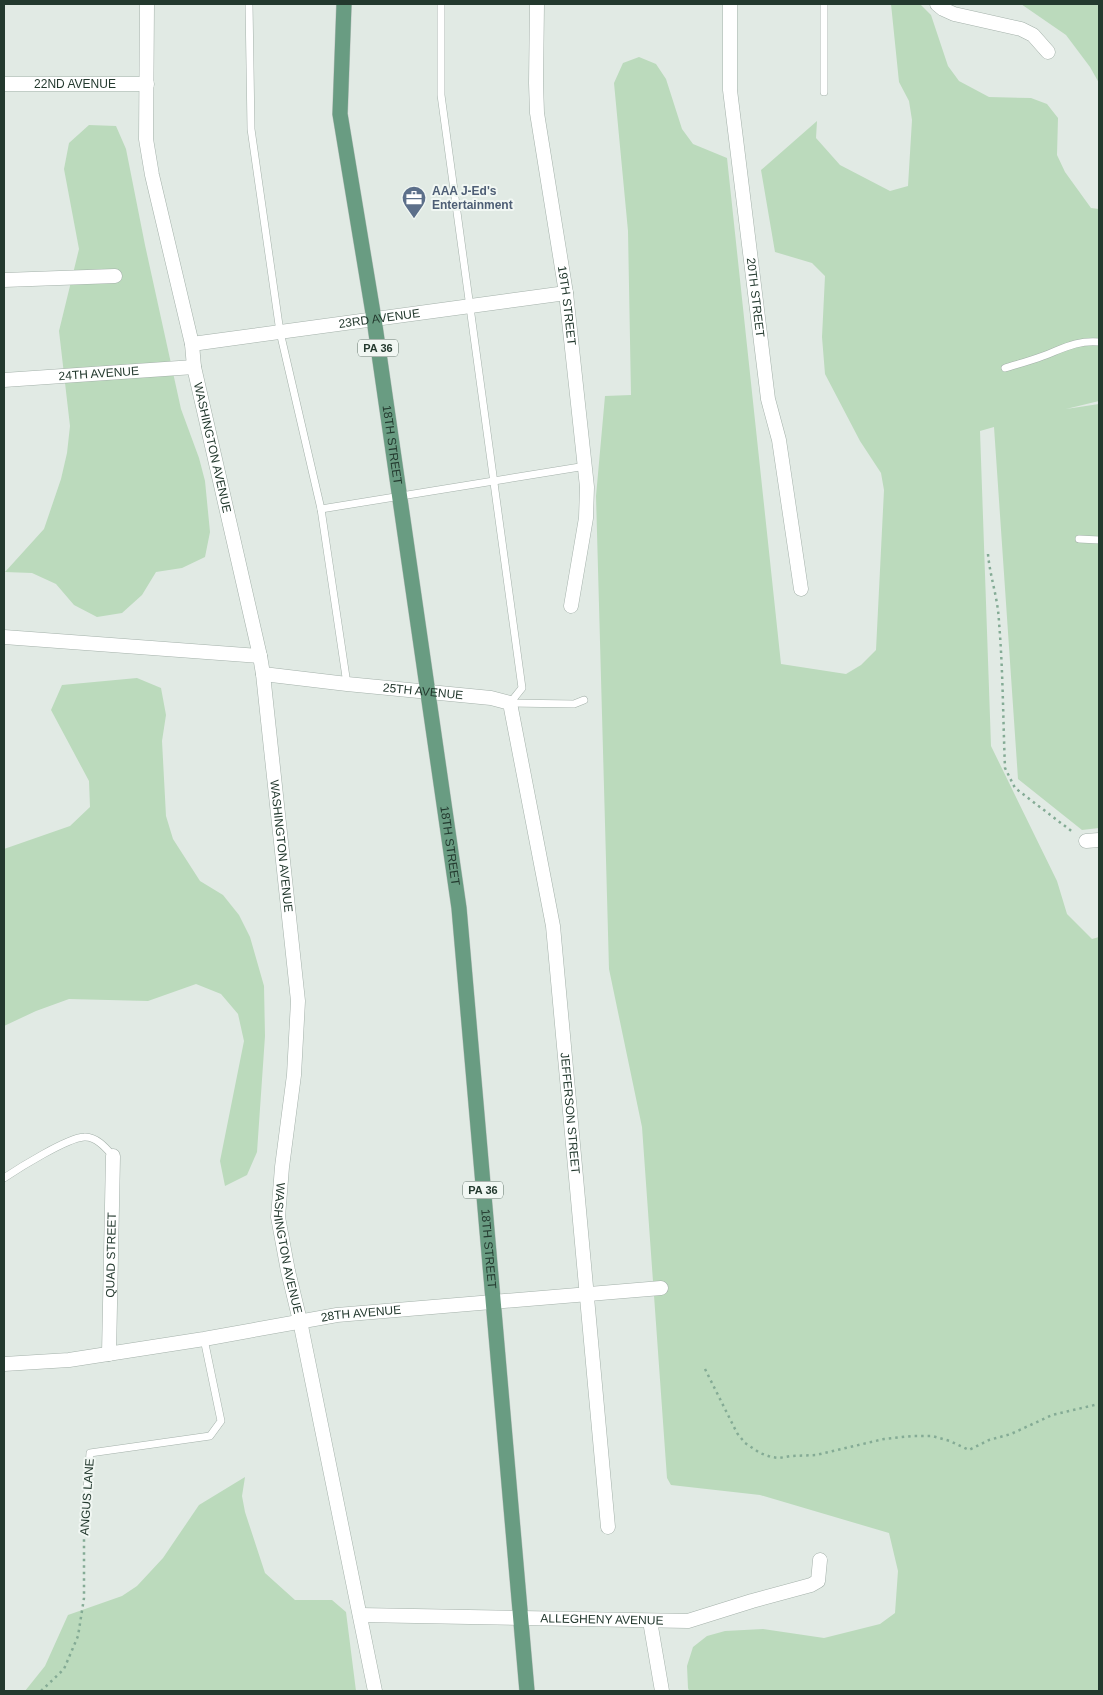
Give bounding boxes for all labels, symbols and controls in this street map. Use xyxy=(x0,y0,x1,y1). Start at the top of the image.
street label: 22ND AVENUE xyxy=(34,77,116,91)
place label: AAA J-Ed's Entertainment xyxy=(432,184,513,212)
office icon: AAA J-Ed's Entertainment xyxy=(401,185,427,219)
street label: 20TH STREET xyxy=(744,257,767,339)
street label: 19TH STREET xyxy=(555,265,579,347)
street label: 23RD AVENUE xyxy=(338,306,421,331)
road number: PA 36 xyxy=(358,339,398,356)
street label: 24TH AVENUE xyxy=(58,364,139,383)
street label: WASHINGTON AVENUE xyxy=(191,381,234,514)
street label: 18TH STREET xyxy=(380,404,405,486)
street label: 25TH AVENUE xyxy=(382,681,464,702)
street label: WASHINGTON AVENUE xyxy=(267,779,295,913)
street label: 18TH STREET xyxy=(437,805,463,887)
street label: JEFFERSON STREET xyxy=(558,1052,583,1175)
street label: WASHINGTON AVENUE xyxy=(271,1182,305,1315)
road number: PA 36 xyxy=(463,1182,503,1198)
street label: 18TH STREET xyxy=(478,1208,499,1290)
street label: QUAD STREET xyxy=(103,1212,119,1298)
street label: 28TH AVENUE xyxy=(320,1303,402,1325)
street label: ANGUS LANE xyxy=(77,1458,97,1536)
street label: ALLEGHENY AVENUE xyxy=(540,1611,664,1628)

